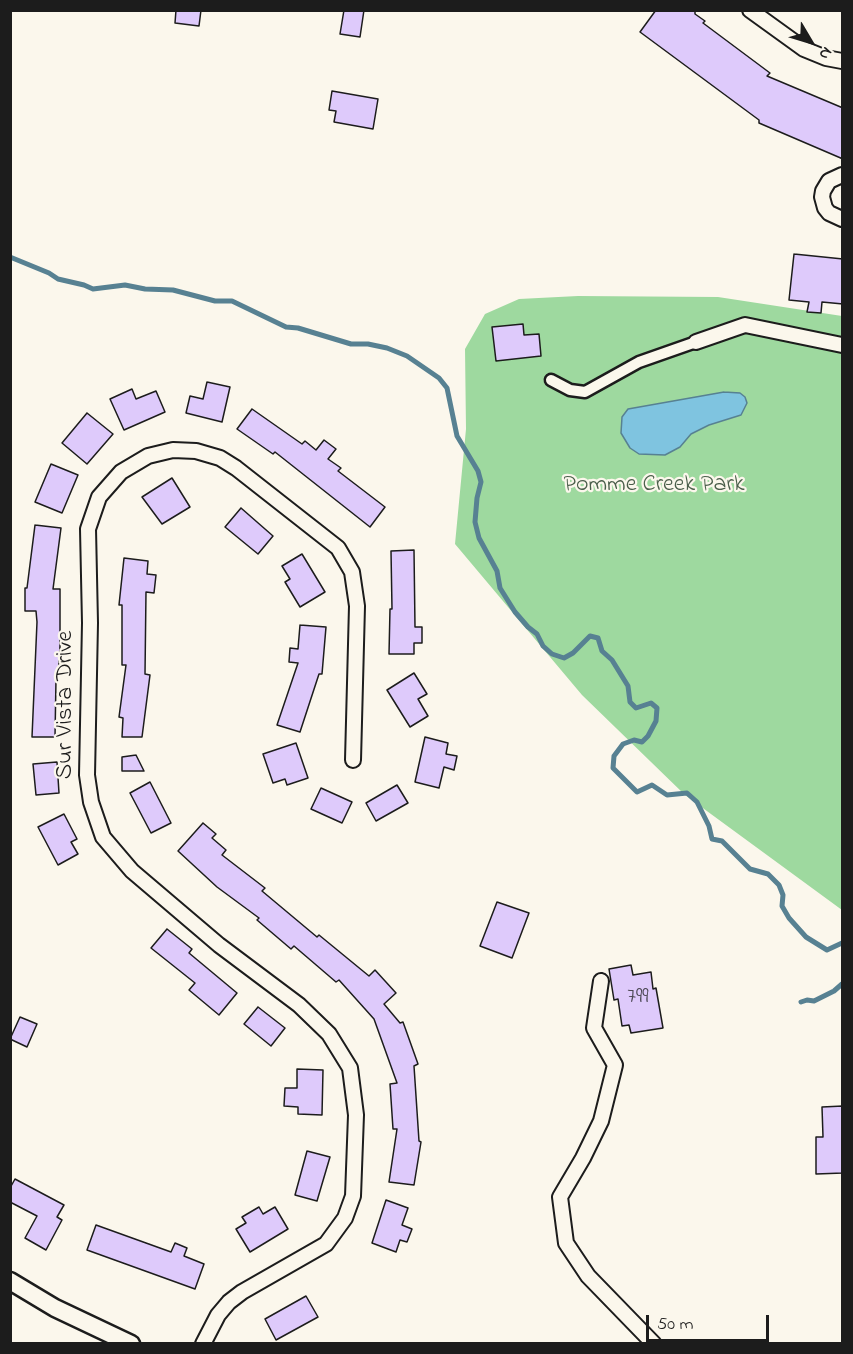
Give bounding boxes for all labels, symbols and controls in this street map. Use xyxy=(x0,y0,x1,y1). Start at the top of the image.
north arrow xyxy=(781,12,841,72)
text: N xyxy=(812,41,838,65)
park label: Pomme Creek Park xyxy=(564,472,744,500)
street label: Sur Vista Drive xyxy=(53,631,81,779)
house number: 799 xyxy=(627,986,649,1012)
scale bar xyxy=(649,1303,772,1341)
text: 50 m xyxy=(657,1312,694,1338)

